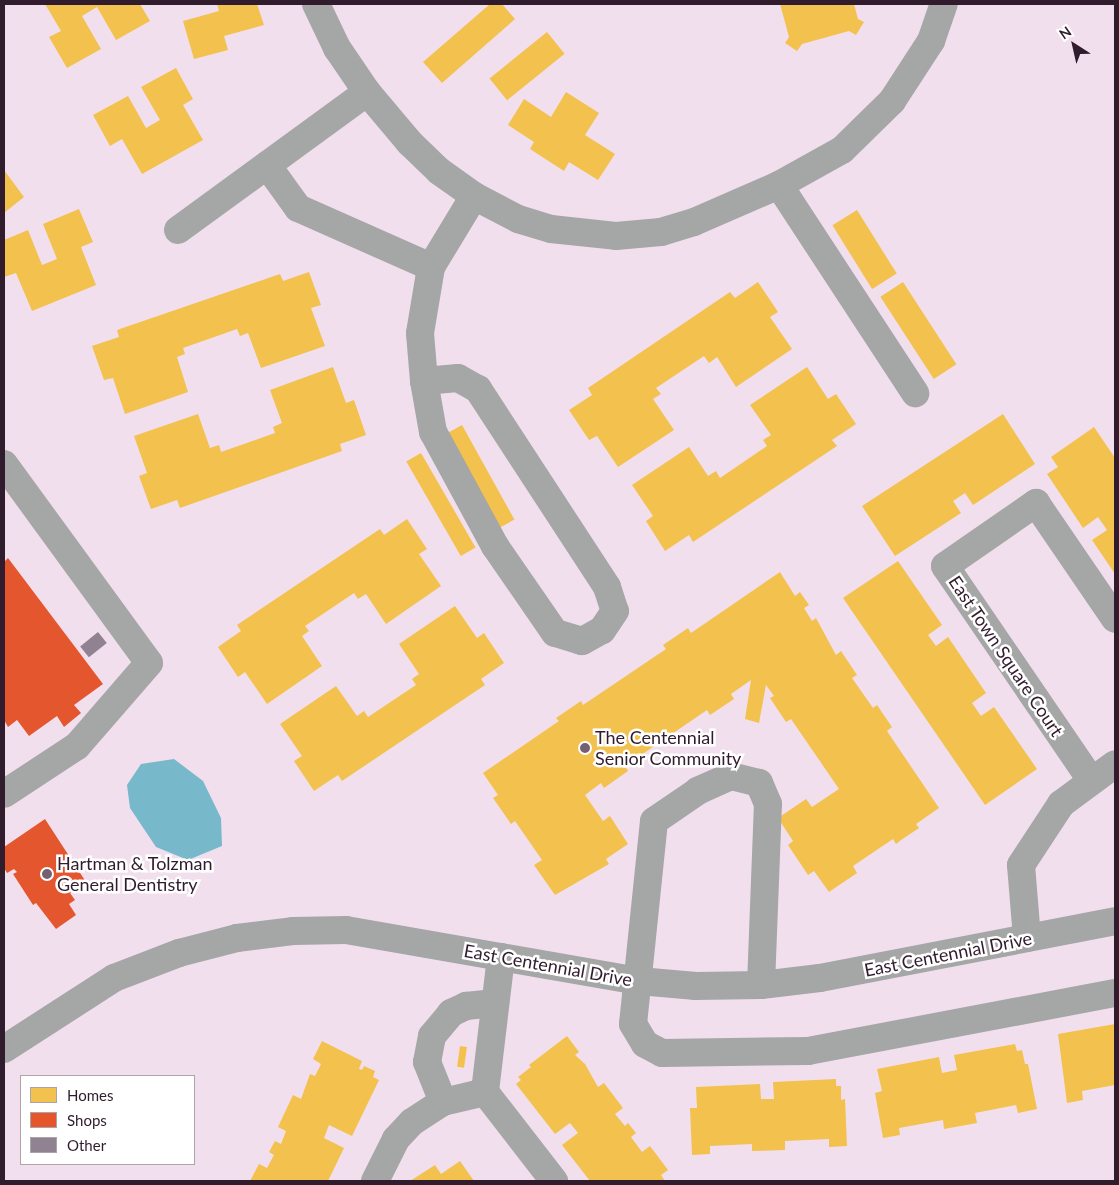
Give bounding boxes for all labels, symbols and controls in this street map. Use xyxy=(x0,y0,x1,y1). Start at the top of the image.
north arrow xyxy=(1049,20,1099,70)
text: N xyxy=(1056,22,1074,42)
street label: East Town Square Court xyxy=(944,571,1068,741)
place label: The Centennial Senior Community xyxy=(595,727,742,770)
marker: The Centennial Senior Community xyxy=(579,742,591,754)
place label: Hartman & Tolzman General Dentistry xyxy=(57,853,213,896)
marker: Hartman & Tolzman General Dentistry xyxy=(41,868,53,880)
street label: East Centennial Drive xyxy=(862,927,1034,981)
street label: East Centennial Drive xyxy=(462,940,634,990)
legend xyxy=(20,1075,195,1165)
text: Homes xyxy=(67,1086,113,1104)
text: Shops xyxy=(67,1111,107,1129)
text: Other xyxy=(67,1136,106,1154)

